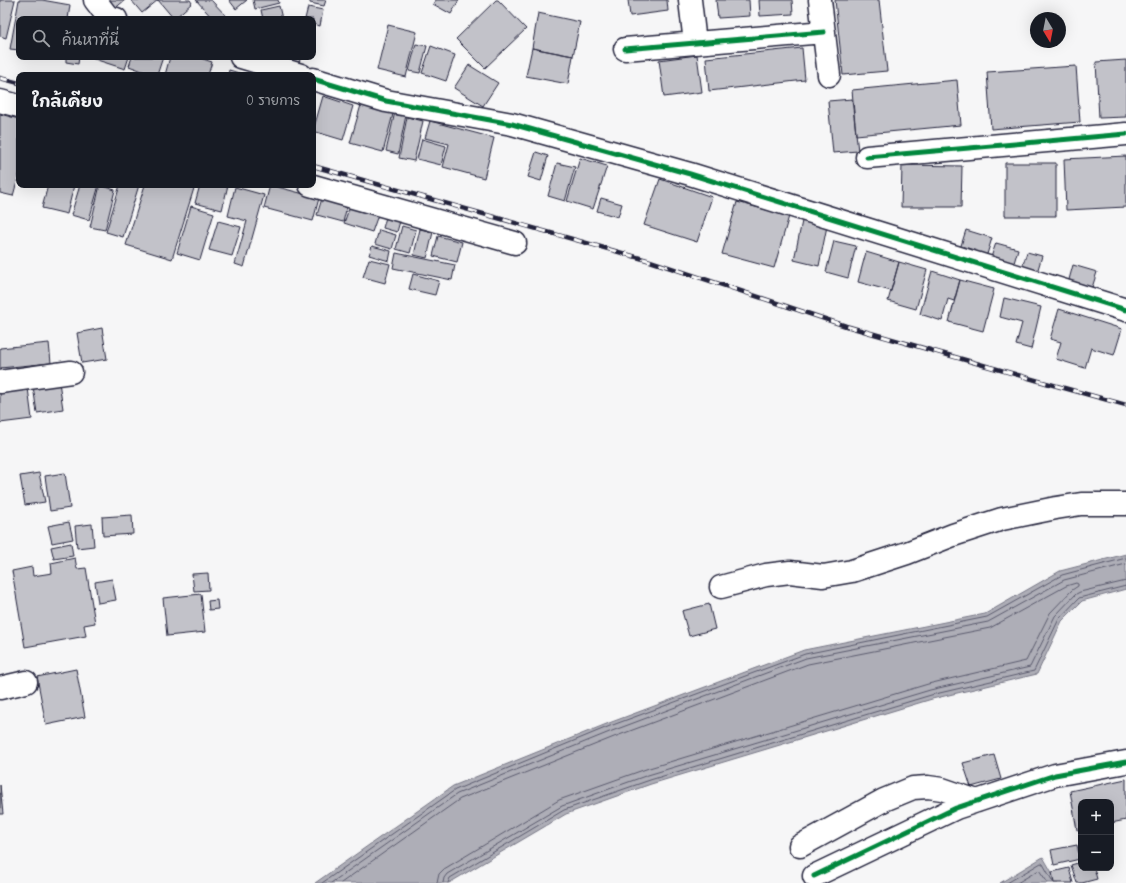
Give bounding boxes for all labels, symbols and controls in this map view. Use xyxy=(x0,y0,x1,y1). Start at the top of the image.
north arrow xyxy=(1030,12,1066,48)
search box xyxy=(16,16,316,60)
icon: search xyxy=(30,27,52,49)
text: ค้นหาที่นี่ xyxy=(62,31,119,49)
text: ใกล้เคียง xyxy=(32,92,103,111)
text: 0 รายการ xyxy=(246,93,300,108)
map controls xyxy=(1078,799,1114,871)
button: + xyxy=(1078,799,1114,835)
button: − xyxy=(1078,835,1114,871)

